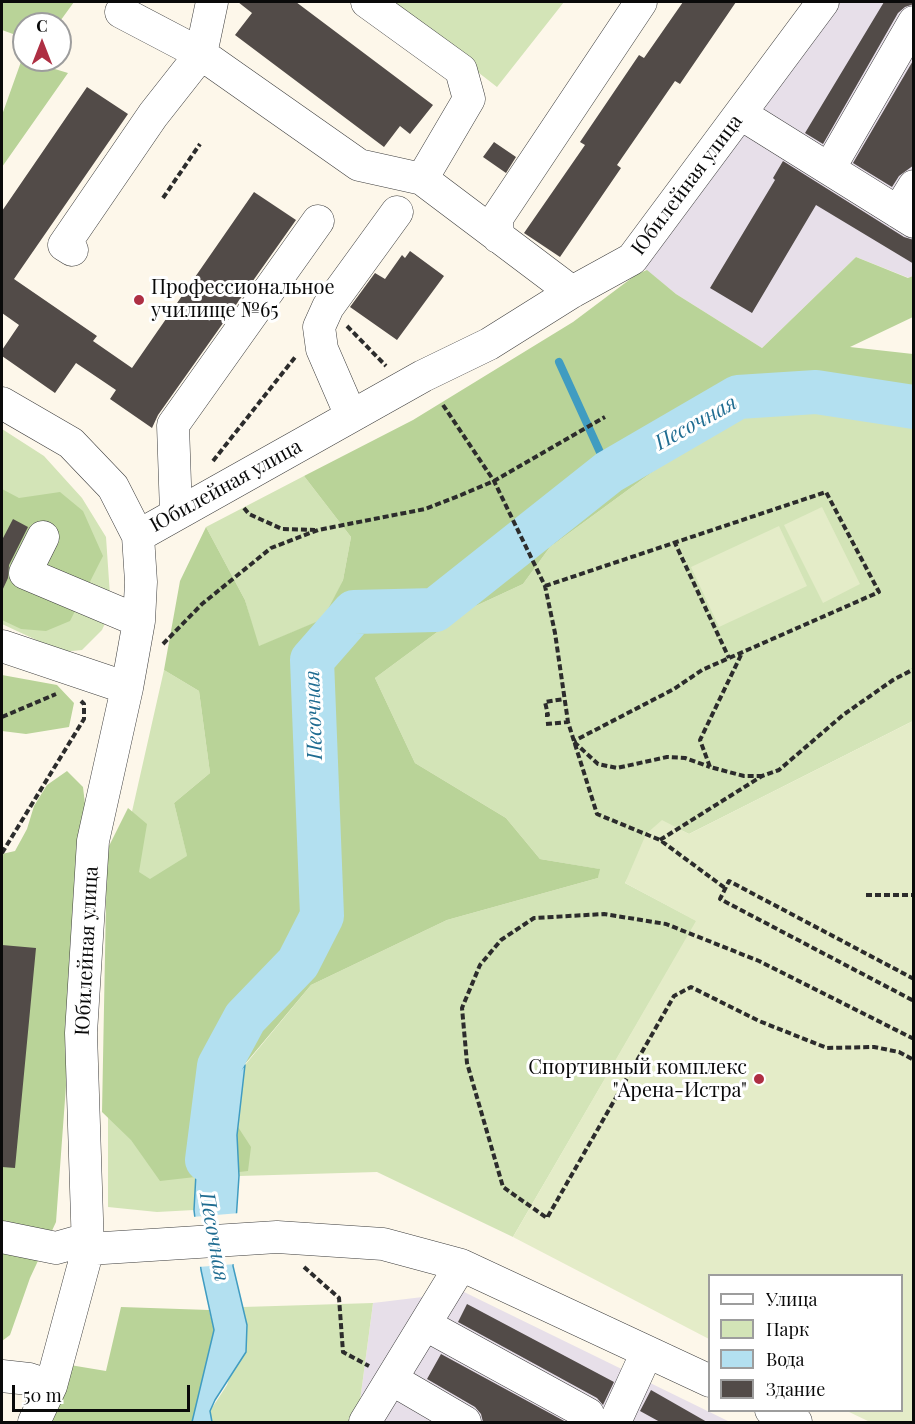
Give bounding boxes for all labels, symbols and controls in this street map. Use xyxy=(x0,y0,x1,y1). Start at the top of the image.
north arrow xyxy=(12,12,72,72)
text: С xyxy=(36,15,48,36)
street label: Юбилейная улица xyxy=(626,110,748,260)
place label: Профессиональное училище №65 xyxy=(151,276,335,323)
marker: Профессиональное училище №65 xyxy=(132,293,146,307)
water label: Песочная xyxy=(651,390,741,456)
street label: Юбилейная улица xyxy=(146,434,306,538)
water label: Песочная xyxy=(300,670,328,760)
street label: Юбилейная улица xyxy=(71,866,103,1036)
place label: Спортивный комплекс "Арена-Истра" xyxy=(528,1056,747,1103)
marker: Спортивный комплекс "Арена-Истра" xyxy=(752,1072,766,1086)
water label: Песочная xyxy=(194,1190,234,1284)
legend xyxy=(708,1274,903,1412)
text: Улица xyxy=(766,1287,817,1311)
text: Парк xyxy=(766,1317,809,1341)
text: Вода xyxy=(766,1347,804,1371)
scale bar xyxy=(15,1373,194,1411)
text: Здание xyxy=(766,1377,825,1401)
text: 50 m xyxy=(23,1383,62,1407)

